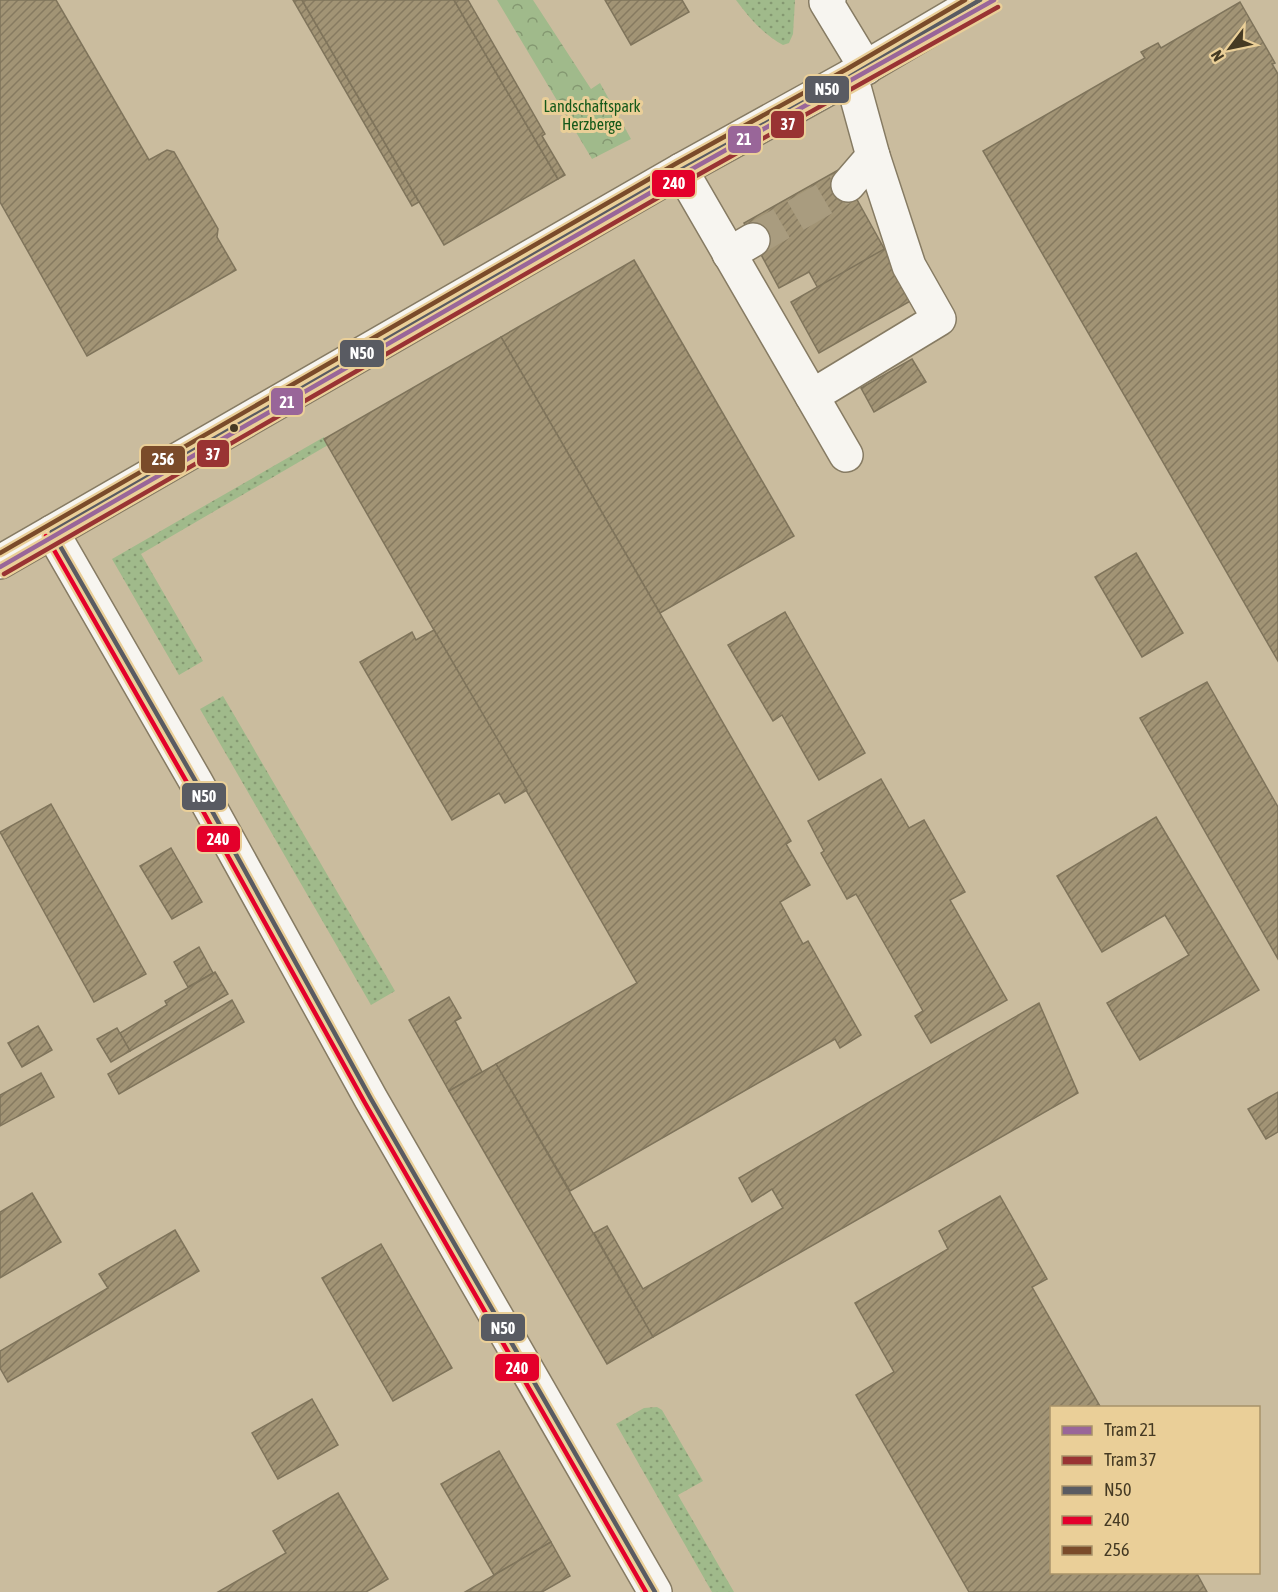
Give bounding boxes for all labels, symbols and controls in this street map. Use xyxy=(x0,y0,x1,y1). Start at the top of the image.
north arrow xyxy=(1200,18,1260,78)
text: N xyxy=(1207,47,1227,65)
line badge: N50 xyxy=(804,75,850,104)
text: N50 xyxy=(815,80,840,98)
park label: Landschaftspark Herzberge xyxy=(543,97,641,134)
line badge: 37 xyxy=(770,110,805,139)
text: 37 xyxy=(780,115,796,133)
line badge: 21 xyxy=(727,125,762,154)
text: 21 xyxy=(736,130,752,148)
line badge: 240 xyxy=(651,169,696,198)
text: 240 xyxy=(663,174,686,192)
line badge: N50 xyxy=(339,339,385,368)
text: N50 xyxy=(350,344,375,362)
line badge: 21 xyxy=(270,387,304,416)
text: 21 xyxy=(279,393,295,411)
unlabelled marker xyxy=(228,422,240,434)
line badge: 37 xyxy=(196,439,230,468)
line badge: 256 xyxy=(140,445,186,474)
text: 37 xyxy=(205,445,221,463)
text: 256 xyxy=(152,450,175,468)
line badge: N50 xyxy=(181,782,227,811)
text: N50 xyxy=(192,787,217,805)
line badge: 240 xyxy=(196,825,241,853)
text: 240 xyxy=(207,830,230,848)
line badge: N50 xyxy=(480,1313,526,1342)
text: N50 xyxy=(491,1319,516,1337)
line badge: 240 xyxy=(494,1353,540,1382)
text: 240 xyxy=(506,1359,529,1377)
legend xyxy=(1050,1406,1260,1574)
text: Tram 21 xyxy=(1104,1419,1157,1440)
text: Tram 37 xyxy=(1104,1449,1157,1470)
text: N50 xyxy=(1104,1479,1132,1500)
text: 240 xyxy=(1104,1509,1129,1530)
text: 256 xyxy=(1104,1539,1129,1560)

